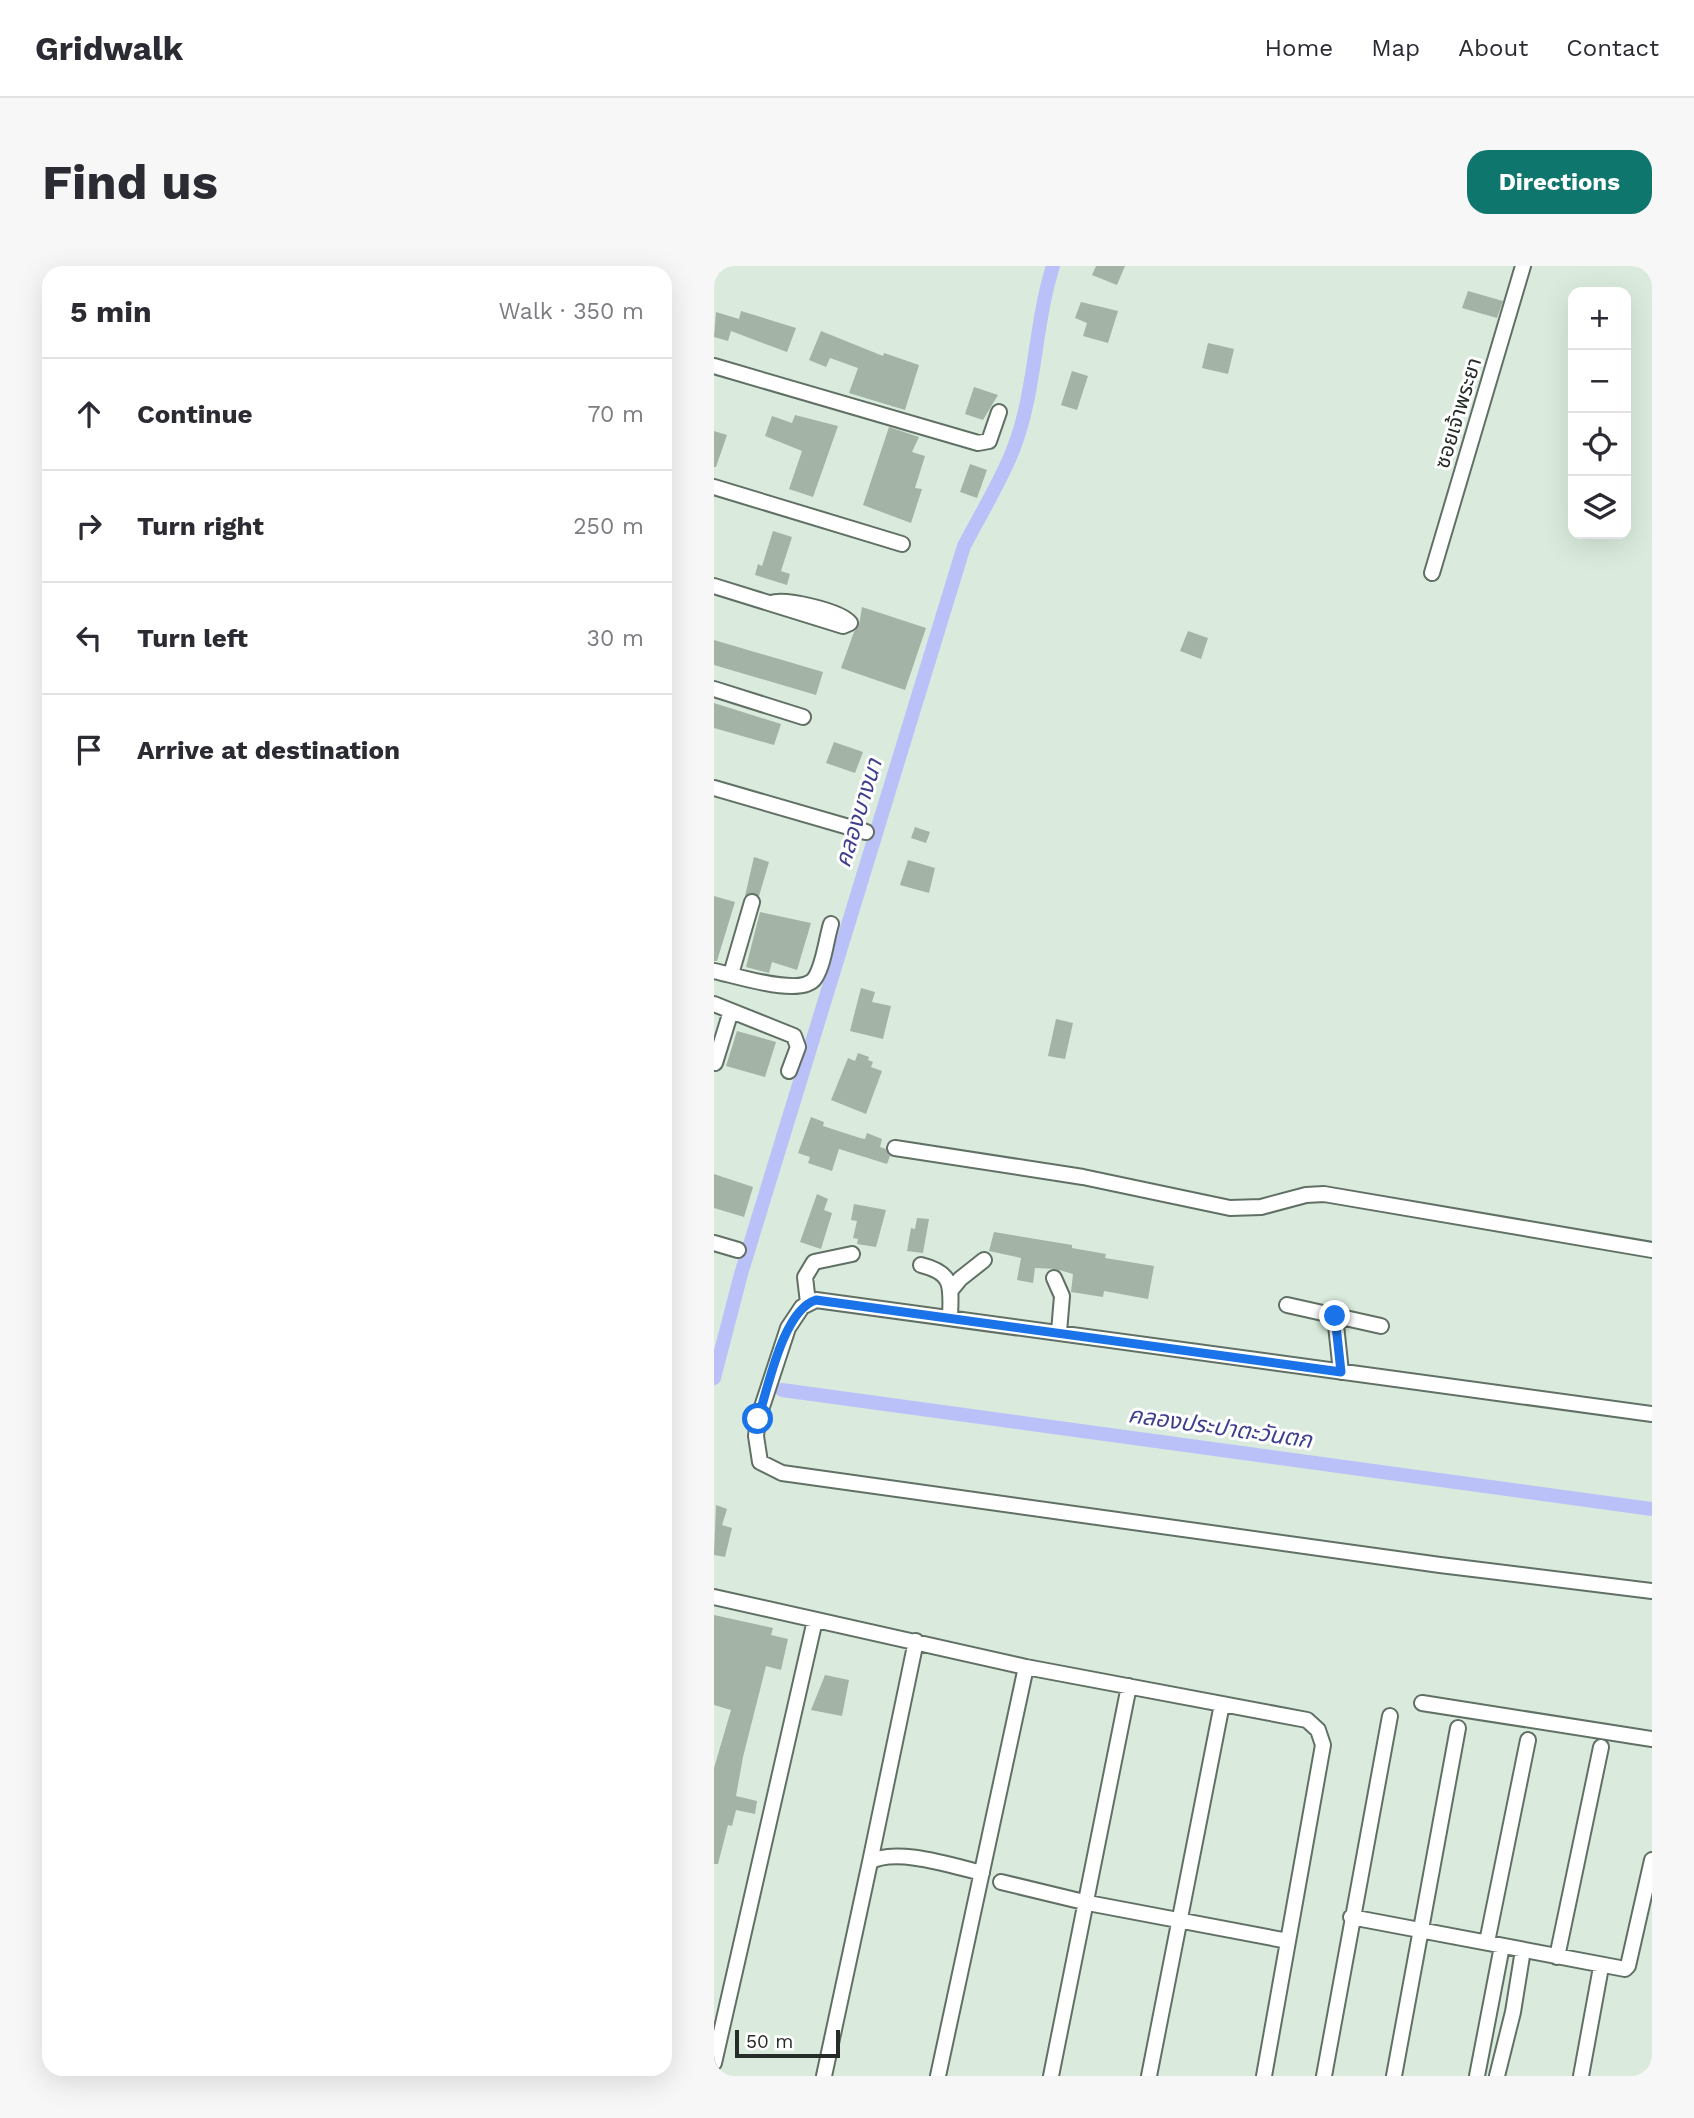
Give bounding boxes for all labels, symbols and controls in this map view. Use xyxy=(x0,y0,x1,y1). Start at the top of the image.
text: Gridwalk xyxy=(35,29,183,68)
text: Home xyxy=(1265,34,1333,62)
text: Map xyxy=(1371,34,1420,62)
text: About xyxy=(1458,34,1528,62)
text: Contact xyxy=(1566,34,1659,62)
button: Directions xyxy=(1467,150,1652,214)
text: Find us xyxy=(42,153,218,211)
map controls xyxy=(1568,287,1631,539)
button: + xyxy=(1568,287,1631,350)
text: 5 min xyxy=(70,294,152,329)
text: Walk · 350 m xyxy=(498,298,644,325)
button: − xyxy=(1568,350,1631,413)
street label: ซอยเจ้าพระยา xyxy=(1429,354,1486,471)
icon: ahead xyxy=(70,395,108,433)
text: Continue xyxy=(137,399,253,429)
text: 70 m xyxy=(587,401,644,428)
button: locate xyxy=(1568,413,1631,476)
button: layers xyxy=(1568,476,1631,539)
icon: right xyxy=(70,507,108,545)
text: Turn right xyxy=(137,511,264,541)
text: 250 m xyxy=(573,513,644,540)
icon: left xyxy=(70,619,108,657)
text: Turn left xyxy=(137,623,248,653)
text: 30 m xyxy=(587,625,644,652)
icon: arrive xyxy=(70,731,108,769)
text: Arrive at destination xyxy=(137,735,400,765)
water label: คลองบางนา xyxy=(829,754,888,871)
route end xyxy=(1319,1300,1350,1331)
water label: คลองประปาตะวันตก xyxy=(1126,1401,1315,1454)
route start xyxy=(742,1403,773,1434)
scale bar xyxy=(735,2027,840,2059)
text: 50 m xyxy=(746,2030,793,2053)

